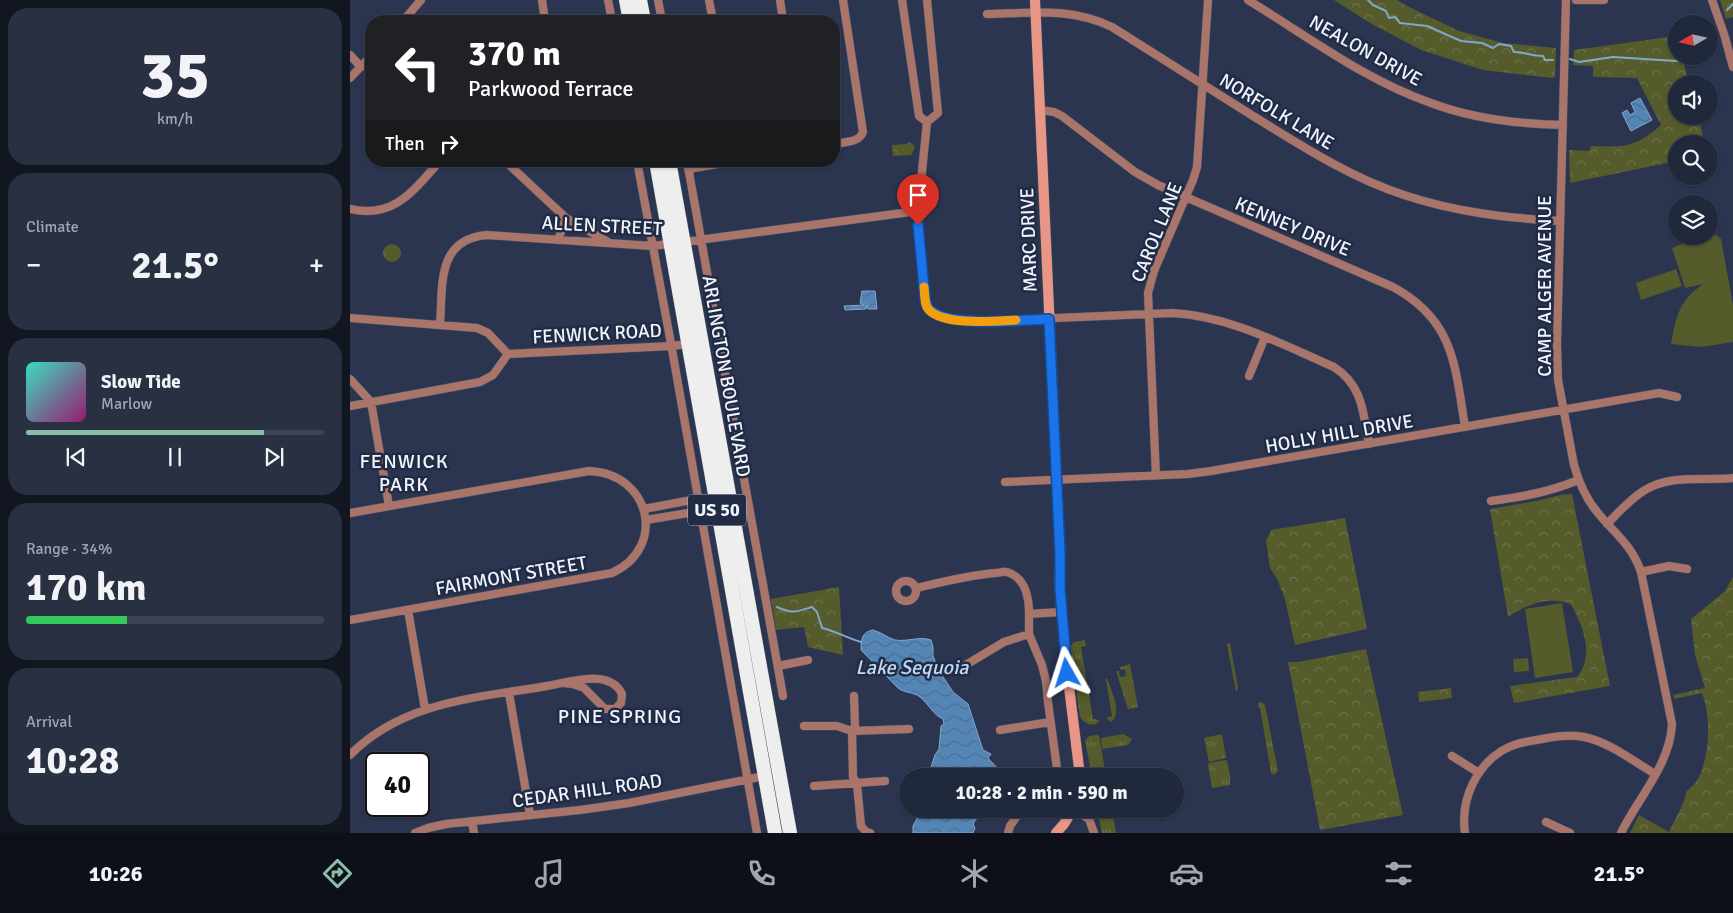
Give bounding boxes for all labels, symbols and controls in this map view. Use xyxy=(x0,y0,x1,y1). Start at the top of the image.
street label: NEALON DRIVE xyxy=(1305,10,1426,92)
north arrow xyxy=(1668,15,1718,65)
map controls xyxy=(1668,15,1718,245)
text: 370 m xyxy=(468,32,561,75)
icon: left xyxy=(385,35,450,100)
text: 35 xyxy=(140,36,210,116)
street label: NORFOLK LANE xyxy=(1215,68,1338,155)
text: Parkwood Terrace xyxy=(468,75,634,102)
button: sound xyxy=(1668,75,1718,125)
text: km/h xyxy=(157,109,193,129)
icon: right xyxy=(435,130,463,158)
text: Then xyxy=(385,132,425,156)
button: search xyxy=(1668,135,1718,185)
pin xyxy=(897,174,939,225)
street label: CAROL LANE xyxy=(1126,179,1188,286)
icon: arrive xyxy=(904,181,932,209)
street label: MARC DRIVE xyxy=(1015,187,1043,293)
street label: KENNEY DRIVE xyxy=(1231,192,1354,262)
street label: CAMP ALGER AVENUE xyxy=(1533,195,1557,377)
button: layers xyxy=(1668,195,1718,245)
street label: ALLEN STREET xyxy=(541,211,663,241)
text: Climate xyxy=(26,217,79,237)
text: 21.5° xyxy=(131,242,219,289)
text: − xyxy=(26,248,41,282)
text: + xyxy=(309,248,324,282)
street label: ARLINGTON BOULEVARD xyxy=(696,274,756,479)
street label: FENWICK ROAD xyxy=(532,319,662,349)
text: Slow Tide xyxy=(101,370,181,394)
text: Marlow xyxy=(101,394,152,414)
street label: HOLLY HILL DRIVE xyxy=(1263,409,1415,459)
icon: previous xyxy=(62,443,90,471)
icon: pause xyxy=(161,443,189,471)
icon: next xyxy=(260,443,288,471)
district label: FENWICK PARK xyxy=(359,449,449,497)
road number: US 50 xyxy=(688,494,746,526)
text: Range · 34% xyxy=(26,539,112,559)
street label: FAIRMONT STREET xyxy=(434,551,589,601)
text: 170 km xyxy=(26,564,147,611)
position arrow xyxy=(1040,646,1092,698)
water label: Lake Sequoia xyxy=(856,655,969,680)
district label: PINE SPRING xyxy=(558,704,682,729)
text: Arrival xyxy=(26,712,72,732)
text: 10:28 xyxy=(26,737,119,784)
speed limit sign: 40 xyxy=(365,752,430,817)
street label: CEDAR HILL ROAD xyxy=(511,769,663,813)
text: 10:28 · 2 min · 590 m xyxy=(955,781,1128,805)
icon: directions xyxy=(320,856,355,891)
icon: music xyxy=(532,856,567,891)
icon: phone xyxy=(744,856,779,891)
icon: climate xyxy=(957,856,992,891)
icon: car xyxy=(1169,856,1204,891)
icon: filters xyxy=(1381,856,1416,891)
text: 10:26 xyxy=(89,860,143,887)
text: 21.5° xyxy=(1594,860,1644,887)

